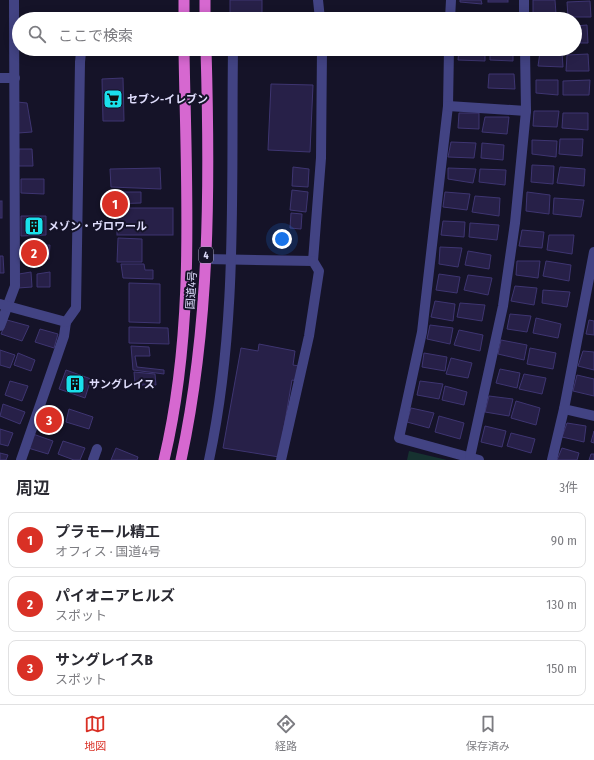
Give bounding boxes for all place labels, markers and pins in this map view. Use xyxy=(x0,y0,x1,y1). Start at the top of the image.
supermarket icon: セブン-イレブン xyxy=(102,88,124,110)
place label: セブン-イレブン xyxy=(127,93,208,106)
pin: 1 xyxy=(102,189,128,219)
building icon: メゾン・ヴロワール xyxy=(23,215,45,237)
place label: メゾン・ヴロワール xyxy=(48,220,147,233)
pin: 2 xyxy=(21,238,47,268)
building icon: サングレイス xyxy=(64,373,86,395)
place label: サングレイス xyxy=(89,378,155,391)
pin: 3 xyxy=(36,405,62,435)

